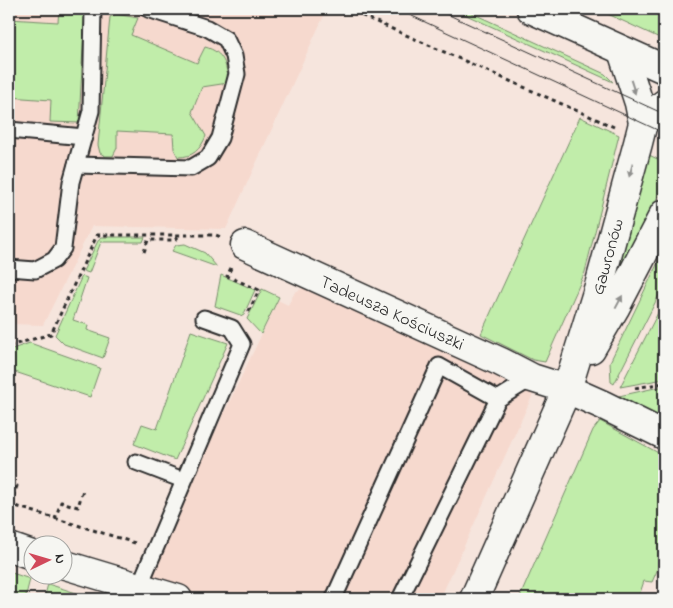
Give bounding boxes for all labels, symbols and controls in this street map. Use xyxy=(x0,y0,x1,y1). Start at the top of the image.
one-way arrow xyxy=(630,79,638,94)
one-way arrow xyxy=(626,163,634,178)
street label: Gawronów xyxy=(586,216,632,299)
street label: Tadeusza Kościuszki xyxy=(315,270,468,358)
one-way arrow xyxy=(615,294,623,309)
north arrow xyxy=(22,536,72,586)
text: N xyxy=(49,553,70,565)

